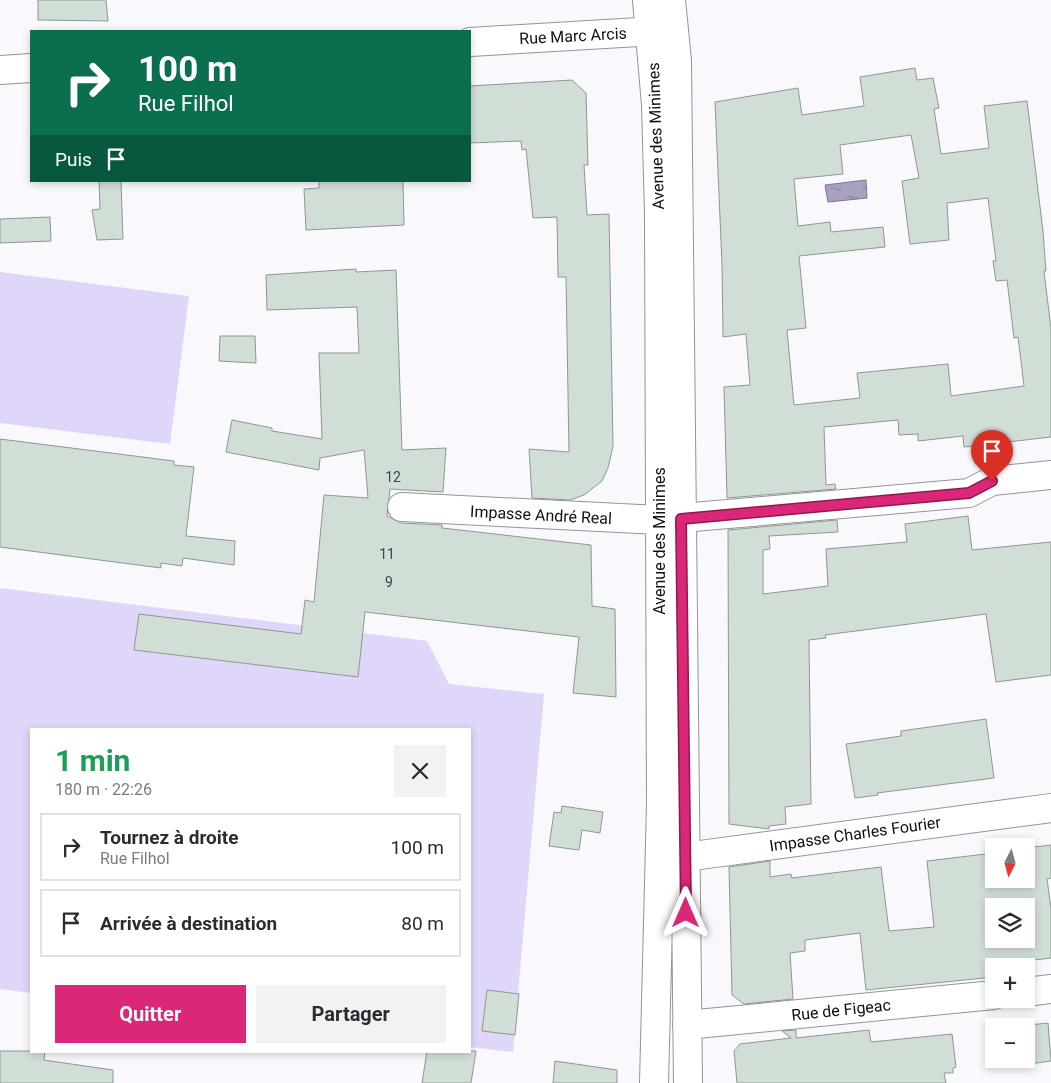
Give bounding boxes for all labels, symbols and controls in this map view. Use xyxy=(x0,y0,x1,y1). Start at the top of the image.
street label: Rue Marc Arcis xyxy=(519,24,627,48)
text: 100 m xyxy=(138,49,237,90)
icon: right xyxy=(55,50,120,115)
street label: Avenue des Minimes xyxy=(644,62,668,210)
text: Rue Filhol xyxy=(138,91,234,116)
icon: arrive xyxy=(102,145,130,173)
text: Puis xyxy=(55,148,92,171)
pin xyxy=(971,430,1013,481)
icon: arrive xyxy=(978,437,1006,465)
street label: Avenue des Minimes xyxy=(650,467,669,615)
house number: 12 xyxy=(385,469,401,485)
street label: Impasse André Real xyxy=(470,502,612,528)
house number: 11 xyxy=(379,546,395,562)
house number: 9 xyxy=(385,574,393,590)
text: 1 min xyxy=(55,743,130,778)
button: close xyxy=(394,745,446,797)
text: 180 m · 22:26 xyxy=(55,780,152,799)
street label: Impasse Charles Fourier xyxy=(768,812,942,855)
text: Tournez à droite xyxy=(100,826,239,849)
icon: right xyxy=(57,833,85,861)
text: 100 m xyxy=(391,836,444,859)
north arrow xyxy=(985,838,1035,888)
map controls xyxy=(985,838,1035,1068)
text: Rue Filhol xyxy=(100,849,170,868)
position arrow xyxy=(659,886,711,938)
button: layers xyxy=(985,898,1035,948)
icon: arrive xyxy=(57,909,85,937)
text: Arrivée à destination xyxy=(100,912,277,935)
text: 80 m xyxy=(401,912,444,935)
button: + xyxy=(985,958,1035,1008)
button: Quitter xyxy=(55,985,246,1043)
button: Partager xyxy=(256,985,446,1043)
street label: Rue de Figeac xyxy=(790,995,892,1025)
button: − xyxy=(985,1018,1035,1068)

